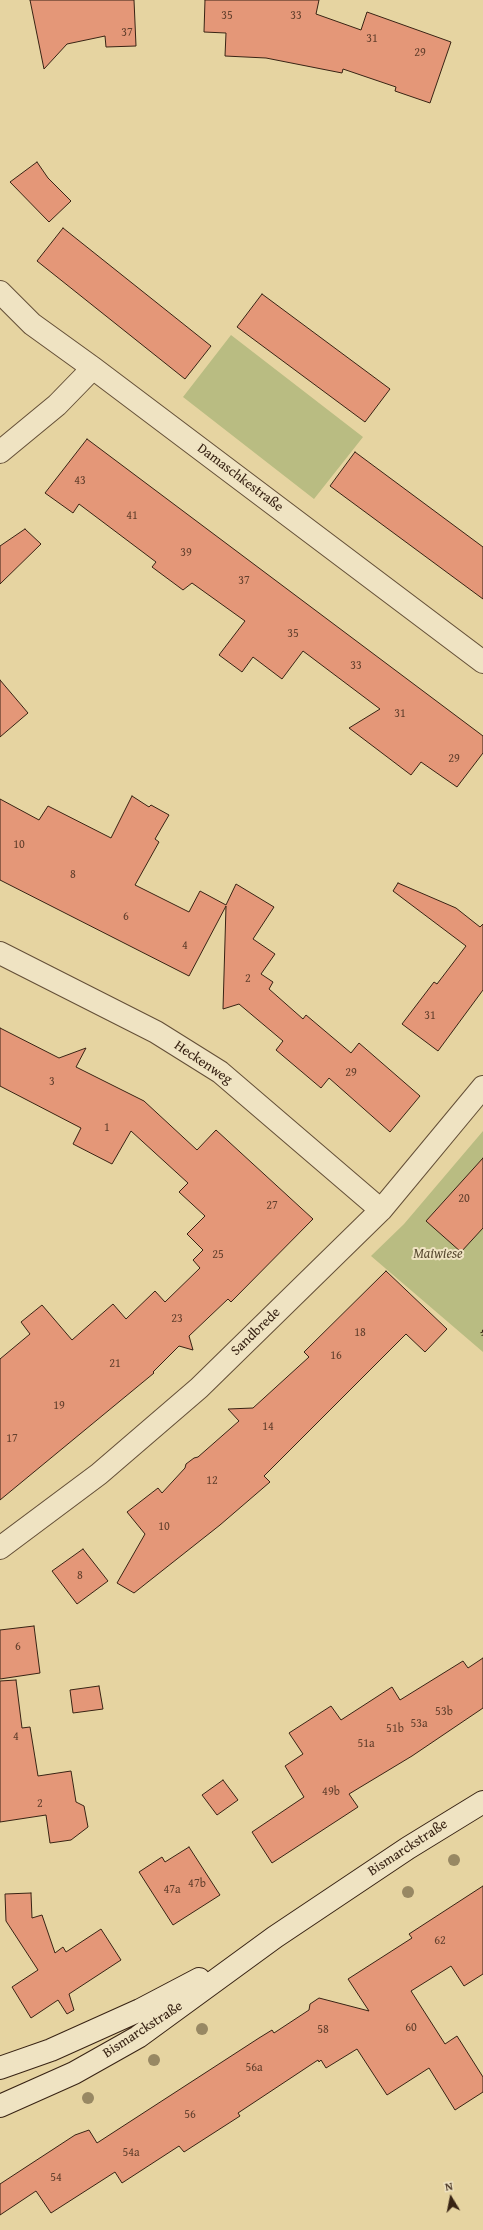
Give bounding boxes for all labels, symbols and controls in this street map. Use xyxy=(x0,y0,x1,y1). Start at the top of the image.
house number: 35 xyxy=(221,9,233,23)
house number: 33 xyxy=(290,9,302,23)
house number: 37 xyxy=(121,26,133,40)
house number: 31 xyxy=(366,32,378,46)
house number: 29 xyxy=(414,46,426,60)
street label: Damaschkestraße xyxy=(194,440,286,516)
house number: 43 xyxy=(74,474,86,488)
house number: 41 xyxy=(126,509,138,523)
house number: 39 xyxy=(180,546,192,560)
house number: 37 xyxy=(238,574,250,588)
house number: 35 xyxy=(287,627,299,641)
house number: 33 xyxy=(350,659,362,673)
house number: 31 xyxy=(394,707,406,721)
house number: 29 xyxy=(448,752,460,766)
house number: 10 xyxy=(13,838,25,852)
house number: 8 xyxy=(70,868,76,882)
house number: 6 xyxy=(123,910,129,924)
house number: 4 xyxy=(182,939,188,953)
house number: 2 xyxy=(245,972,251,986)
house number: 31 xyxy=(424,1009,436,1023)
street label: Heckenweg xyxy=(171,1037,235,1089)
house number: 29 xyxy=(345,1066,357,1080)
house number: 3 xyxy=(49,1075,55,1089)
house number: 1 xyxy=(104,1121,110,1135)
house number: 20 xyxy=(458,1192,470,1206)
house number: 27 xyxy=(266,1199,278,1213)
park label: Maiwiese xyxy=(413,1246,463,1262)
house number: 25 xyxy=(212,1248,224,1262)
street label: Sandbrede xyxy=(228,1304,284,1360)
house number: 23 xyxy=(171,1312,183,1326)
house number: 18 xyxy=(354,1326,366,1340)
house number: 16 xyxy=(330,1349,342,1363)
house number: 21 xyxy=(109,1357,121,1371)
house number: 19 xyxy=(53,1399,65,1413)
house number: 14 xyxy=(262,1420,274,1434)
house number: 17 xyxy=(6,1432,18,1446)
house number: 12 xyxy=(206,1474,218,1488)
house number: 10 xyxy=(158,1520,170,1534)
house number: 8 xyxy=(77,1569,83,1583)
house number: 6 xyxy=(15,1640,21,1654)
house number: 53b xyxy=(435,1705,453,1719)
house number: 53a xyxy=(410,1717,428,1731)
house number: 51b xyxy=(386,1722,404,1736)
house number: 4 xyxy=(13,1730,19,1744)
house number: 51a xyxy=(357,1737,375,1751)
house number: 49b xyxy=(322,1785,340,1799)
house number: 2 xyxy=(37,1797,43,1811)
street label: Bismarckstraße xyxy=(365,1816,451,1880)
house number: 47b xyxy=(188,1877,206,1891)
house number: 47a xyxy=(163,1883,181,1897)
house number: 62 xyxy=(434,1934,446,1948)
street label: Bismarckstraße xyxy=(100,1998,186,2062)
house number: 60 xyxy=(405,2021,417,2035)
house number: 58 xyxy=(317,2023,329,2037)
house number: 56a xyxy=(245,2061,263,2075)
house number: 56 xyxy=(184,2108,196,2122)
house number: 54a xyxy=(122,2146,140,2160)
house number: 54 xyxy=(50,2171,62,2185)
north arrow xyxy=(431,2178,471,2218)
text: N xyxy=(444,2178,454,2195)

